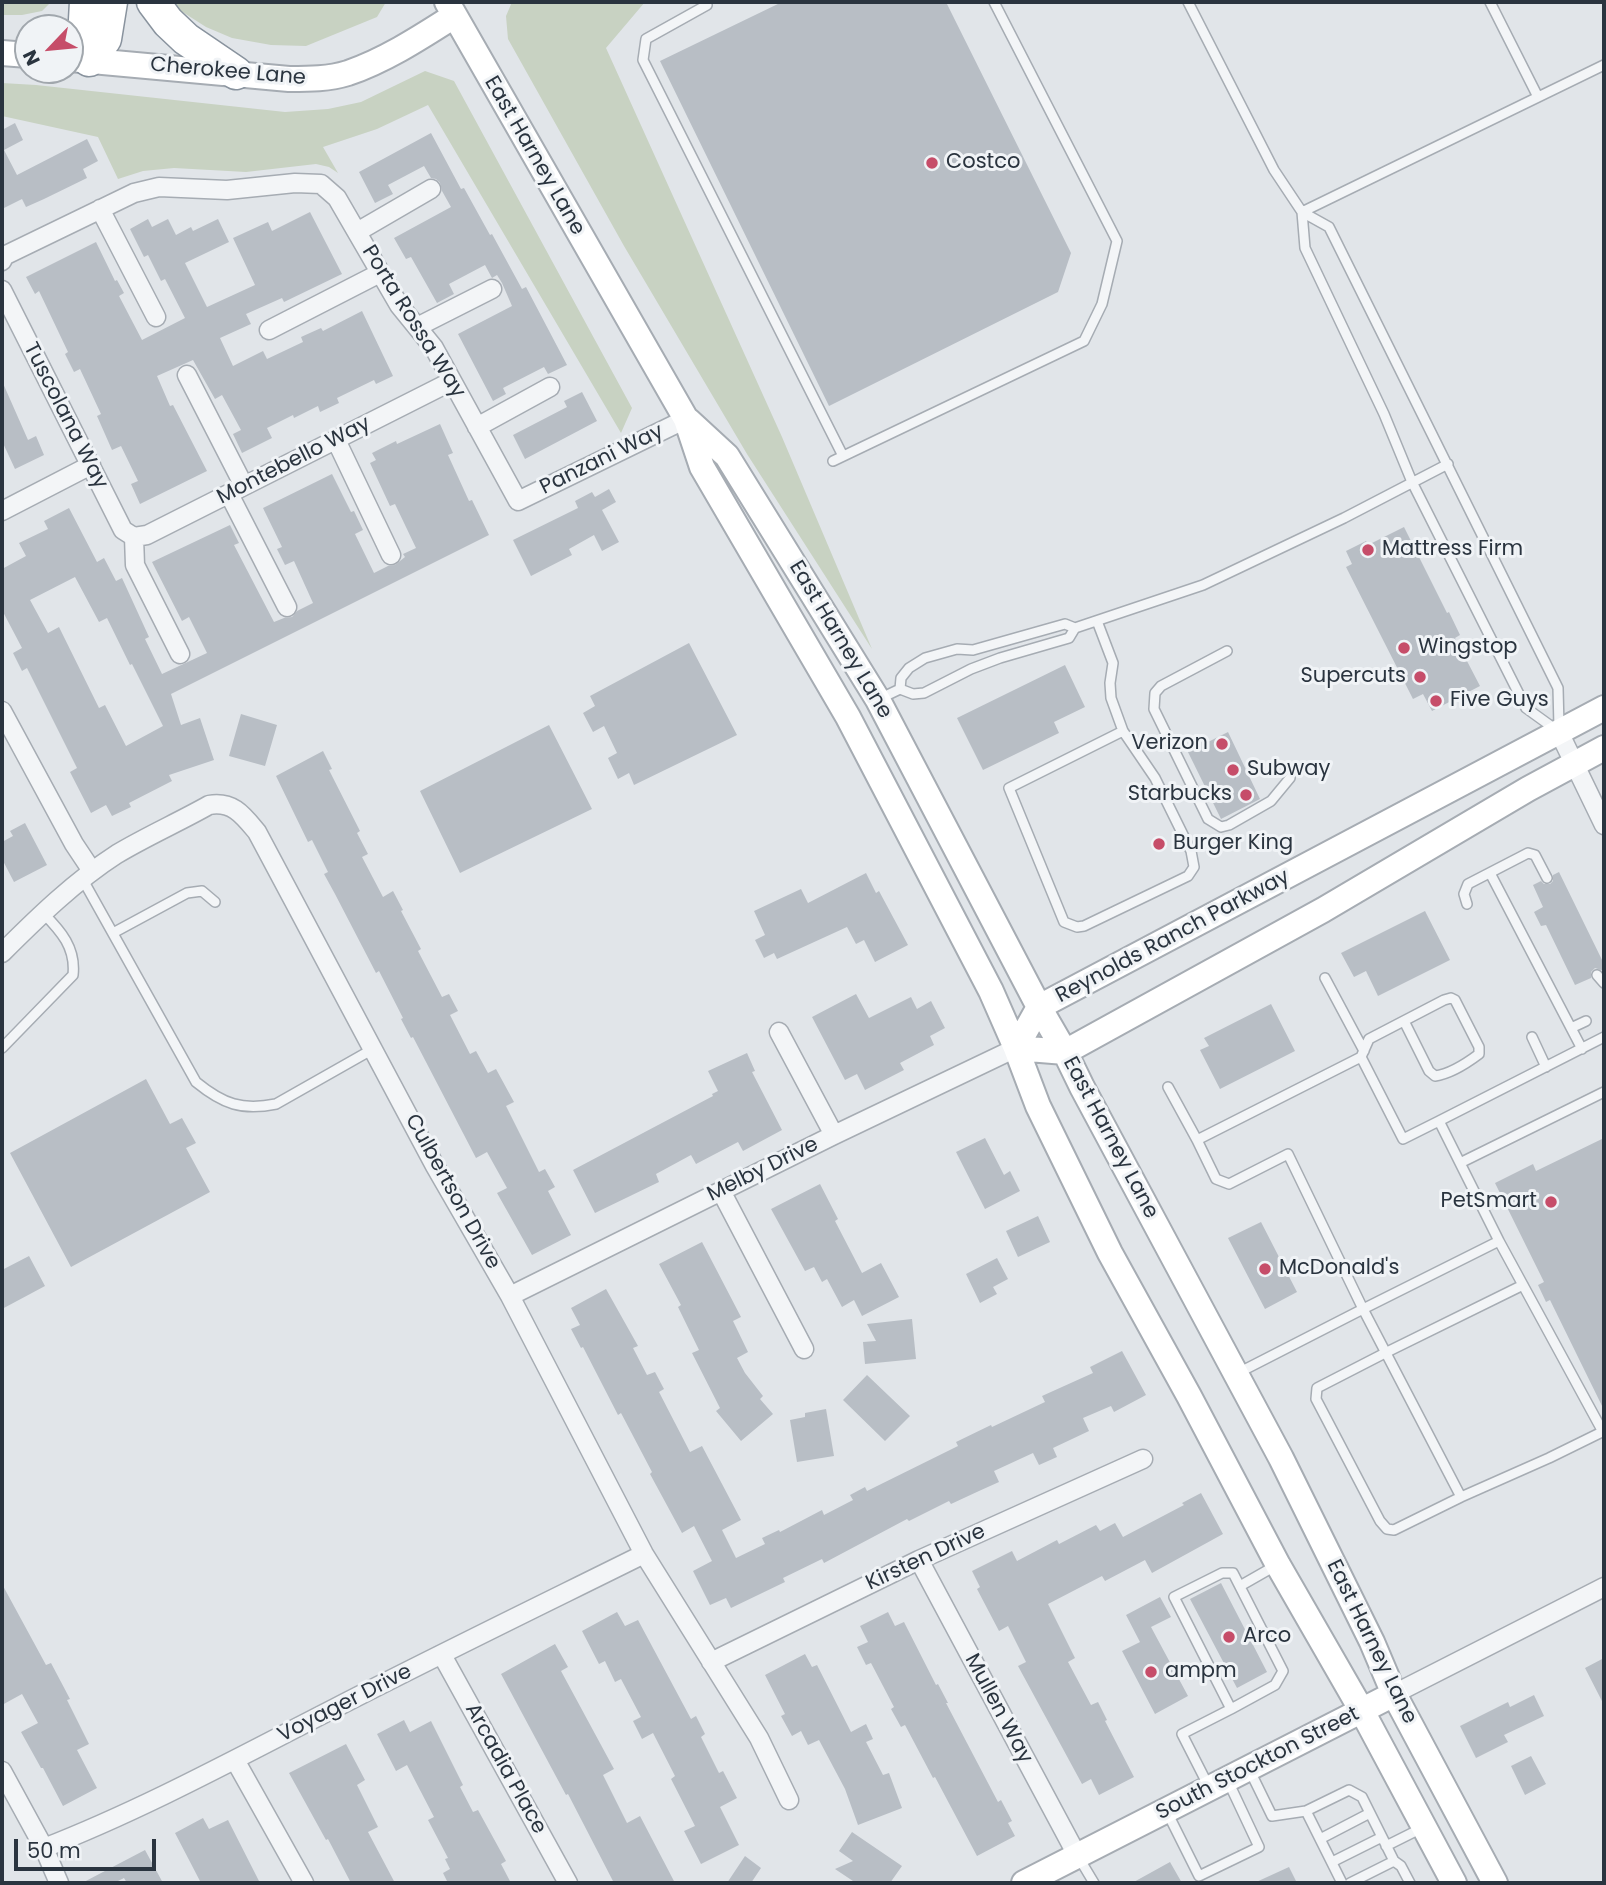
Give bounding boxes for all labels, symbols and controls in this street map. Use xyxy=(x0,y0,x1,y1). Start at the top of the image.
north arrow xyxy=(14,14,84,84)
text: N xyxy=(16,45,47,70)
street label: Cherokee Lane xyxy=(149,53,307,91)
street label: East Harney Lane xyxy=(478,72,590,240)
place label: Costco xyxy=(946,150,1020,176)
marker: Costco xyxy=(924,155,940,171)
street label: Porta Rossa Way xyxy=(356,241,470,403)
street label: Tuscolana Way xyxy=(17,339,113,493)
street label: Montebello Way xyxy=(213,411,375,511)
street label: Panzani Way xyxy=(536,419,668,501)
place label: Mattress Firm xyxy=(1382,537,1523,563)
marker: Mattress Firm xyxy=(1360,542,1376,558)
street label: East Harney Lane xyxy=(783,557,897,723)
place label: Wingstop xyxy=(1418,635,1518,661)
marker: Wingstop xyxy=(1396,640,1412,656)
place label: Supercuts xyxy=(1300,664,1406,690)
marker: Supercuts xyxy=(1412,669,1428,685)
place label: Five Guys xyxy=(1450,688,1549,714)
marker: Five Guys xyxy=(1428,693,1444,709)
place label: Verizon xyxy=(1131,731,1208,757)
marker: Verizon xyxy=(1214,736,1230,752)
place label: Subway xyxy=(1247,757,1330,783)
marker: Subway xyxy=(1225,762,1241,778)
place label: Starbucks xyxy=(1128,782,1232,808)
marker: Starbucks xyxy=(1238,787,1254,803)
place label: Burger King xyxy=(1173,831,1293,857)
marker: Burger King xyxy=(1151,836,1167,852)
street label: Reynolds Ranch Parkway xyxy=(1052,865,1294,1009)
street label: East Harney Lane xyxy=(1057,1053,1163,1223)
street label: Culbertson Drive xyxy=(399,1110,505,1274)
street label: Melby Drive xyxy=(703,1132,823,1208)
place label: PetSmart xyxy=(1441,1189,1537,1215)
marker: PetSmart xyxy=(1543,1194,1559,1210)
place label: McDonald's xyxy=(1279,1256,1399,1282)
marker: McDonald's xyxy=(1257,1261,1273,1277)
street label: Kirsten Drive xyxy=(862,1519,990,1597)
street label: East Harney Lane xyxy=(1320,1556,1422,1728)
place label: Arco xyxy=(1243,1624,1291,1650)
marker: Arco xyxy=(1221,1629,1237,1645)
street label: Mullen Way xyxy=(959,1650,1037,1768)
street label: Voyager Drive xyxy=(274,1659,416,1749)
place label: ampm xyxy=(1165,1659,1237,1685)
marker: ampm xyxy=(1143,1664,1159,1680)
street label: Arcadia Place xyxy=(459,1699,551,1839)
street label: South Stockton Street xyxy=(1152,1702,1364,1826)
scale bar xyxy=(18,1826,159,1870)
text: 50 m xyxy=(27,1836,81,1865)

